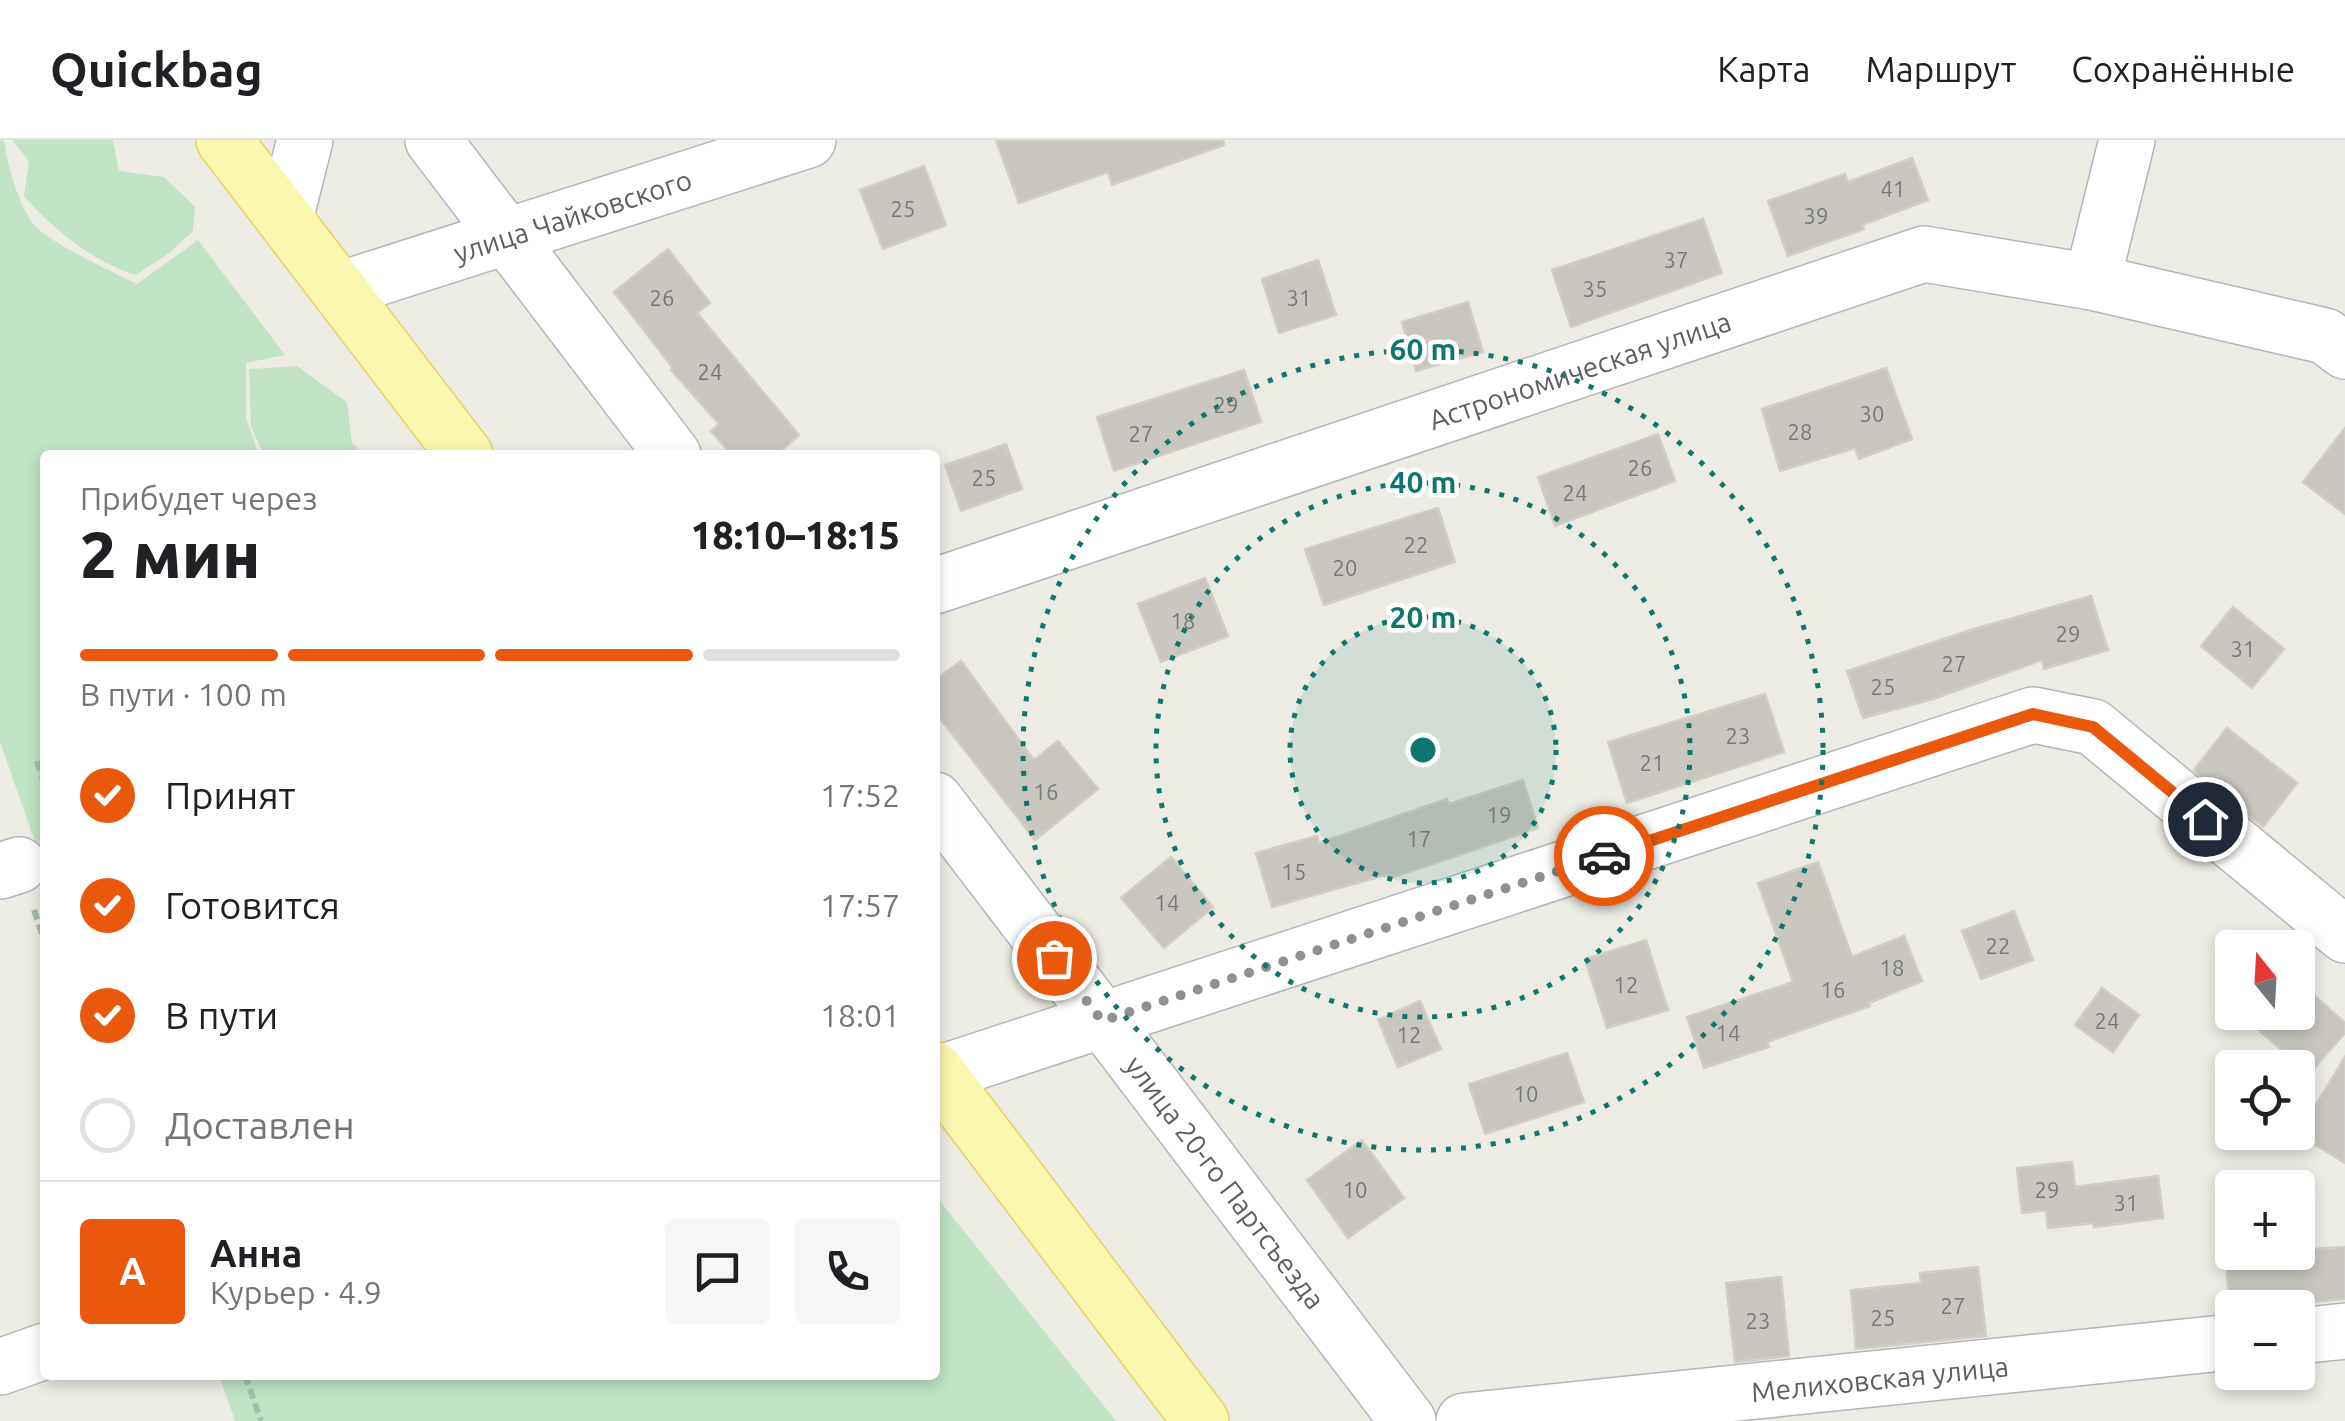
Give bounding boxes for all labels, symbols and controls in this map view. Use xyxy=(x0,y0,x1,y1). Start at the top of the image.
text: Quickbag xyxy=(50,42,263,96)
text: Карта xyxy=(1717,49,1810,89)
text: Маршрут xyxy=(1865,49,2016,89)
text: Сохранённые xyxy=(2071,49,2295,89)
street label: улица Чайковского xyxy=(449,163,695,268)
house number: 41 xyxy=(1881,176,1905,201)
house number: 25 xyxy=(891,196,915,221)
house number: 39 xyxy=(1804,203,1828,228)
house number: 37 xyxy=(1664,247,1688,272)
house number: 35 xyxy=(1583,276,1607,301)
house number: 26 xyxy=(650,285,674,310)
house number: 31 xyxy=(1287,285,1311,310)
street label: Астрономическая улица xyxy=(1425,305,1735,435)
text: 60 m xyxy=(1390,332,1456,366)
house number: 24 xyxy=(698,359,722,384)
house number: 29 xyxy=(1214,392,1238,417)
house number: 30 xyxy=(1860,401,1884,426)
house number: 28 xyxy=(1788,419,1812,444)
house number: 27 xyxy=(1129,421,1153,446)
house number: 26 xyxy=(1628,455,1652,480)
house number: 25 xyxy=(972,465,996,490)
text: 40 m xyxy=(1390,465,1456,499)
text: Прибудет через xyxy=(80,480,318,516)
house number: 24 xyxy=(1563,480,1587,505)
text: 18:10–18:15 xyxy=(691,514,900,556)
text: 2 мин xyxy=(80,517,261,590)
house number: 22 xyxy=(1404,532,1428,557)
house number: 20 xyxy=(1333,555,1357,580)
text: 20 m xyxy=(1390,600,1456,634)
house number: 18 xyxy=(1171,608,1195,633)
house number: 29 xyxy=(2056,621,2080,646)
house number: 31 xyxy=(2231,636,2255,661)
house number: 27 xyxy=(1942,651,1966,676)
house number: 25 xyxy=(1871,674,1895,699)
text: В пути · 100 m xyxy=(80,676,287,712)
house number: 23 xyxy=(1726,723,1750,748)
centre of rings xyxy=(1405,732,1441,768)
house number: 21 xyxy=(1640,750,1664,775)
icon: check xyxy=(80,768,135,823)
text: Принят xyxy=(165,774,295,816)
text: 17:52 xyxy=(820,777,900,813)
pin xyxy=(2163,777,2248,862)
house number: 16 xyxy=(1034,779,1058,804)
icon: home xyxy=(2178,792,2233,847)
house number: 19 xyxy=(1487,802,1511,827)
courier xyxy=(1554,806,1654,906)
house number: 17 xyxy=(1407,826,1431,851)
icon: car xyxy=(1577,829,1632,884)
house number: 15 xyxy=(1282,859,1306,884)
icon: check xyxy=(80,878,135,933)
text: Готовится xyxy=(165,884,340,926)
text: 17:57 xyxy=(820,887,900,923)
house number: 14 xyxy=(1155,890,1179,915)
pin xyxy=(1012,916,1097,1001)
north arrow xyxy=(2215,930,2315,1030)
map controls xyxy=(2215,930,2315,1390)
icon: bag xyxy=(1027,931,1082,986)
house number: 22 xyxy=(1986,933,2010,958)
house number: 18 xyxy=(1880,955,1904,980)
house number: 12 xyxy=(1614,972,1638,997)
house number: 16 xyxy=(1821,977,1845,1002)
icon: check xyxy=(80,988,135,1043)
text: В пути xyxy=(165,994,278,1036)
text: 18:01 xyxy=(820,997,900,1033)
house number: 24 xyxy=(2095,1008,2119,1033)
house number: 14 xyxy=(1716,1020,1740,1045)
house number: 12 xyxy=(1397,1022,1421,1047)
street label: улица 20-го Партсъезда xyxy=(1120,1050,1332,1314)
button: locate xyxy=(2215,1050,2315,1150)
house number: 10 xyxy=(1514,1081,1538,1106)
text: Доставлен xyxy=(165,1104,355,1146)
button: + xyxy=(2215,1170,2315,1270)
house number: 10 xyxy=(1343,1177,1367,1202)
house number: 29 xyxy=(2035,1177,2059,1202)
house number: 31 xyxy=(2114,1190,2138,1215)
button: chat xyxy=(665,1219,770,1324)
button: phone xyxy=(795,1219,900,1324)
text: Анна xyxy=(210,1232,302,1274)
text: А xyxy=(119,1250,146,1292)
text: Курьер · 4.9 xyxy=(210,1274,382,1310)
button: − xyxy=(2215,1290,2315,1390)
house number: 27 xyxy=(1941,1293,1965,1318)
house number: 25 xyxy=(1871,1305,1895,1330)
house number: 23 xyxy=(1746,1308,1770,1333)
street label: Мелиховская улица xyxy=(1750,1350,2010,1407)

